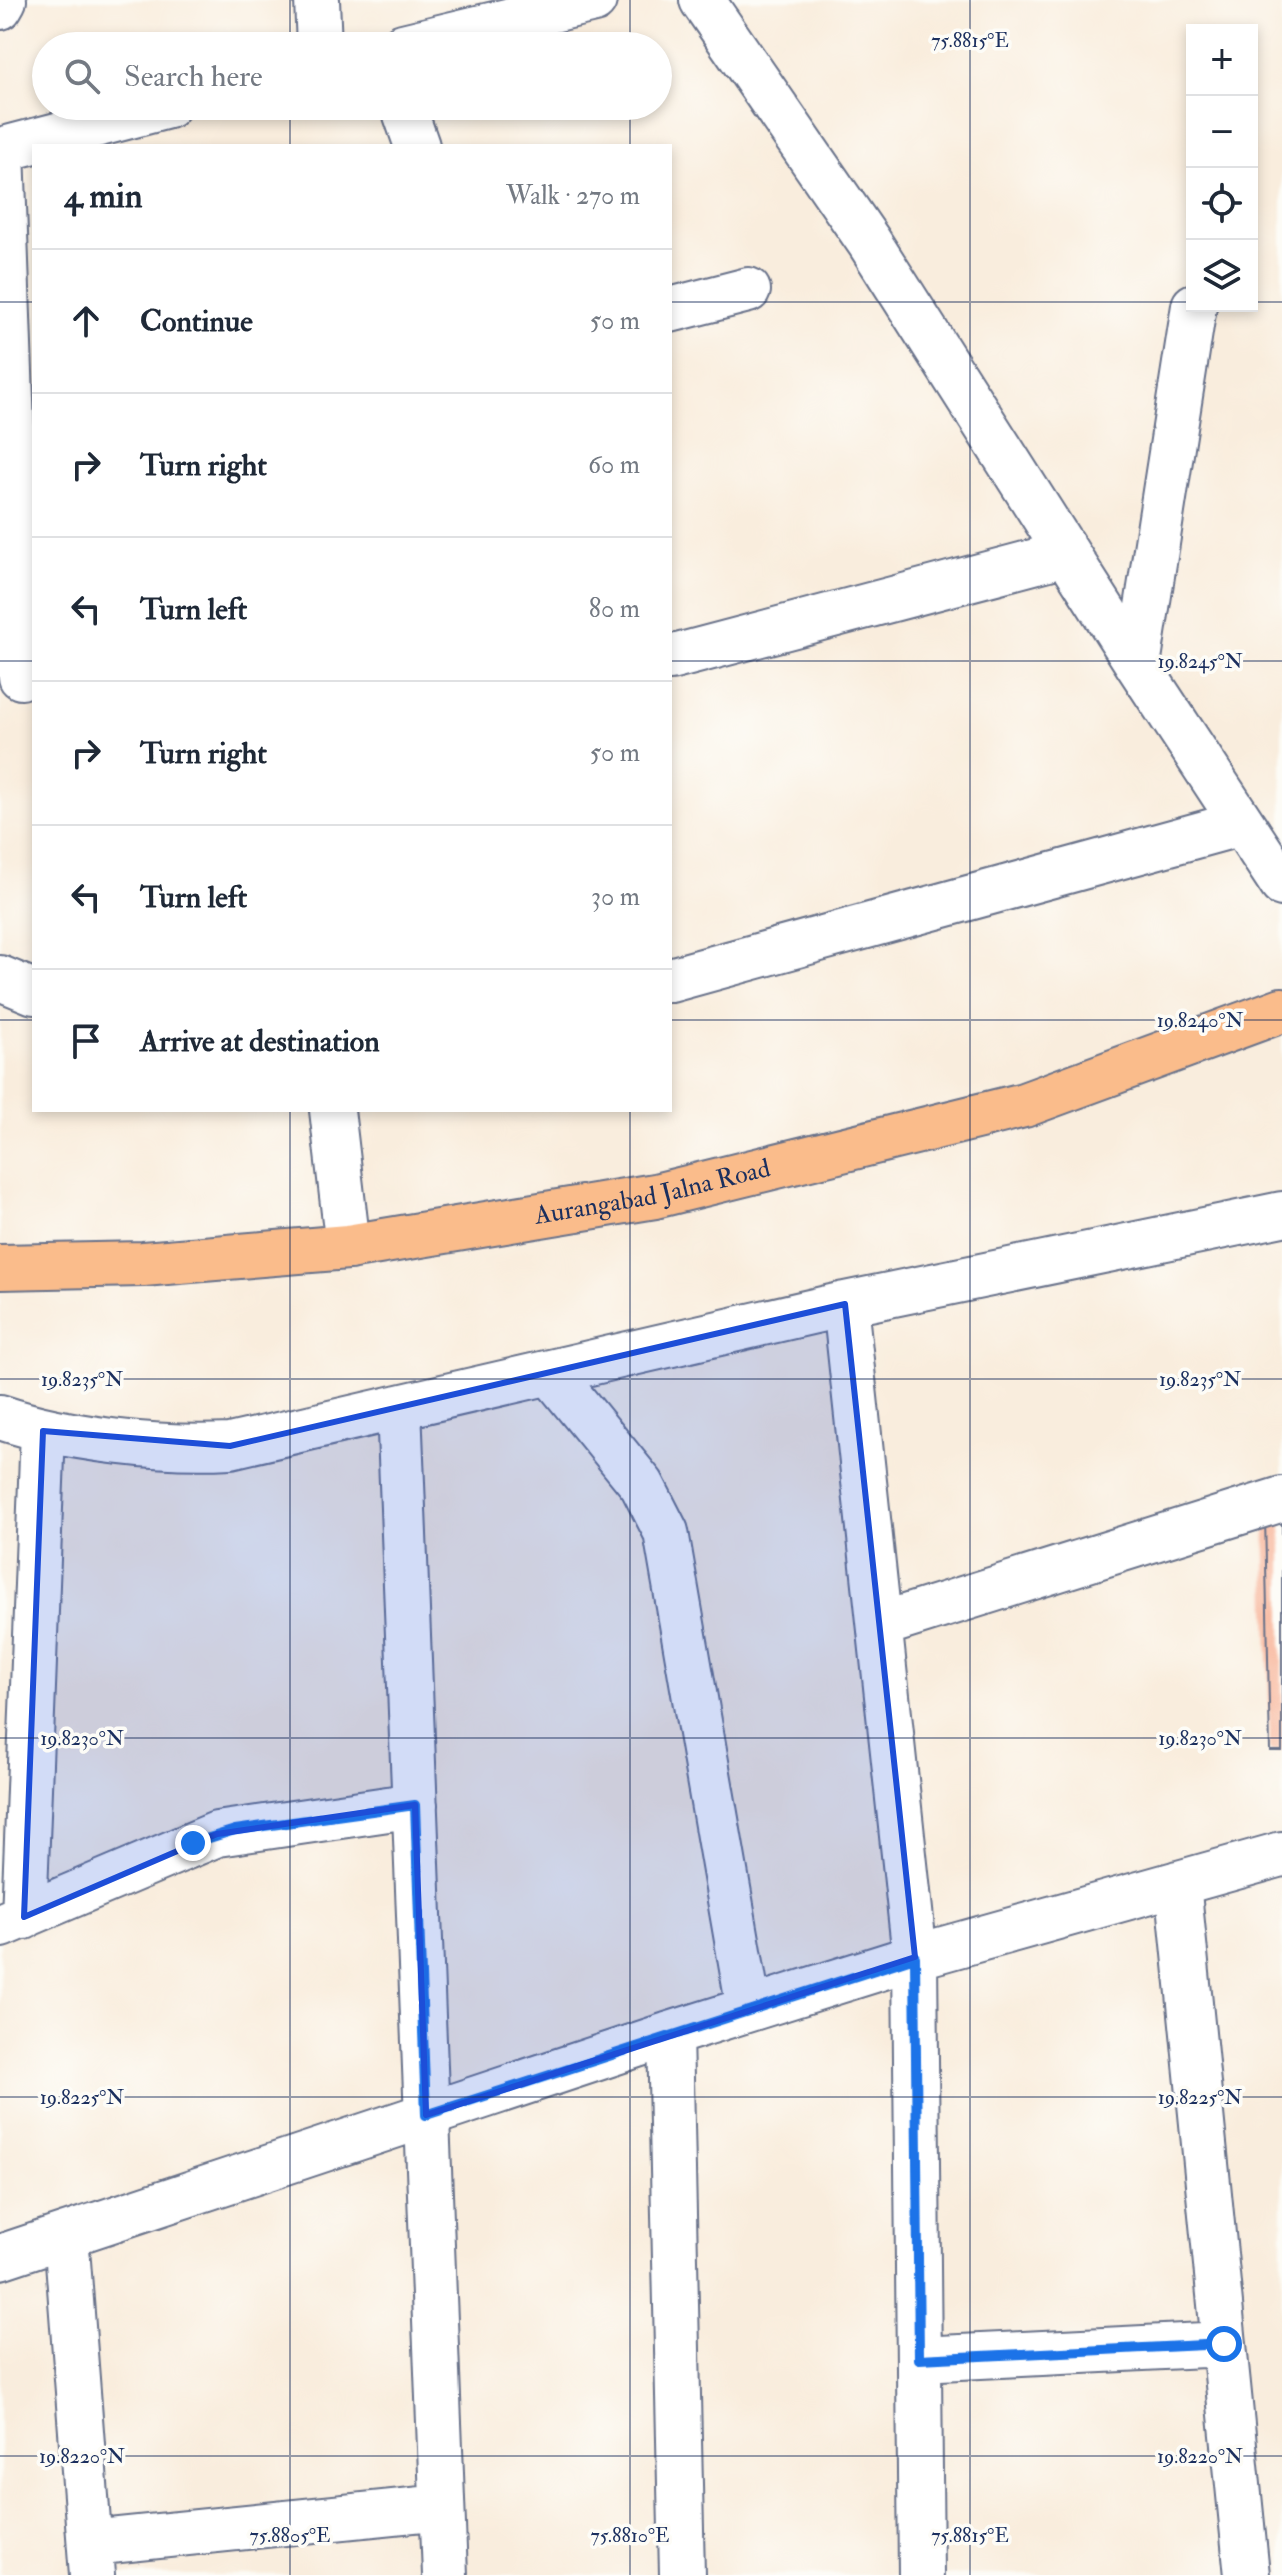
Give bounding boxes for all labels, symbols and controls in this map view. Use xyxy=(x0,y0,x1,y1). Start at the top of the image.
map controls xyxy=(1186,24,1258,312)
button: + xyxy=(1186,24,1258,96)
text: 75.8815°E xyxy=(931,28,1009,53)
search box xyxy=(32,32,672,120)
icon: search xyxy=(60,54,104,98)
text: Search here xyxy=(124,58,263,95)
button: − xyxy=(1186,96,1258,168)
button: locate xyxy=(1186,168,1258,240)
text: 4 min xyxy=(64,175,142,218)
text: Walk · 270 m xyxy=(506,180,640,212)
button: layers xyxy=(1186,240,1258,312)
icon: ahead xyxy=(64,299,108,343)
text: Continue xyxy=(140,303,253,340)
text: 50 m xyxy=(590,305,640,337)
icon: right xyxy=(64,443,108,487)
text: Turn right xyxy=(140,447,267,484)
text: 60 m xyxy=(588,449,640,481)
icon: left xyxy=(64,587,108,631)
text: Turn left xyxy=(140,591,247,628)
text: 80 m xyxy=(589,593,640,625)
text: 19.8245°N xyxy=(1157,649,1243,674)
icon: right xyxy=(64,731,108,775)
text: Turn right xyxy=(140,735,267,772)
text: 50 m xyxy=(590,737,640,769)
icon: left xyxy=(64,875,108,919)
text: Turn left xyxy=(140,879,247,916)
text: 30 m xyxy=(591,881,640,913)
text: 19.8240°N xyxy=(1157,1008,1243,1033)
icon: arrive xyxy=(64,1019,108,1063)
text: Arrive at destination xyxy=(140,1023,380,1060)
street label: Aurangabad Jalna Road xyxy=(531,1152,774,1232)
text: 19.8235°N xyxy=(41,1367,123,1392)
text: 19.8235°N xyxy=(1159,1367,1241,1392)
text: 19.8230°N xyxy=(40,1726,124,1751)
text: 19.8230°N xyxy=(1158,1726,1242,1751)
route end xyxy=(175,1825,211,1861)
text: 19.8225°N xyxy=(40,2085,124,2110)
text: 19.8225°N xyxy=(1158,2085,1242,2110)
route start xyxy=(1206,2326,1242,2362)
text: 19.8220°N xyxy=(39,2444,125,2469)
text: 19.8220°N xyxy=(1157,2444,1243,2469)
text: 75.8805°E xyxy=(250,2523,330,2548)
text: 75.8810°E xyxy=(590,2523,670,2548)
text: 75.8815°E xyxy=(931,2523,1009,2548)

